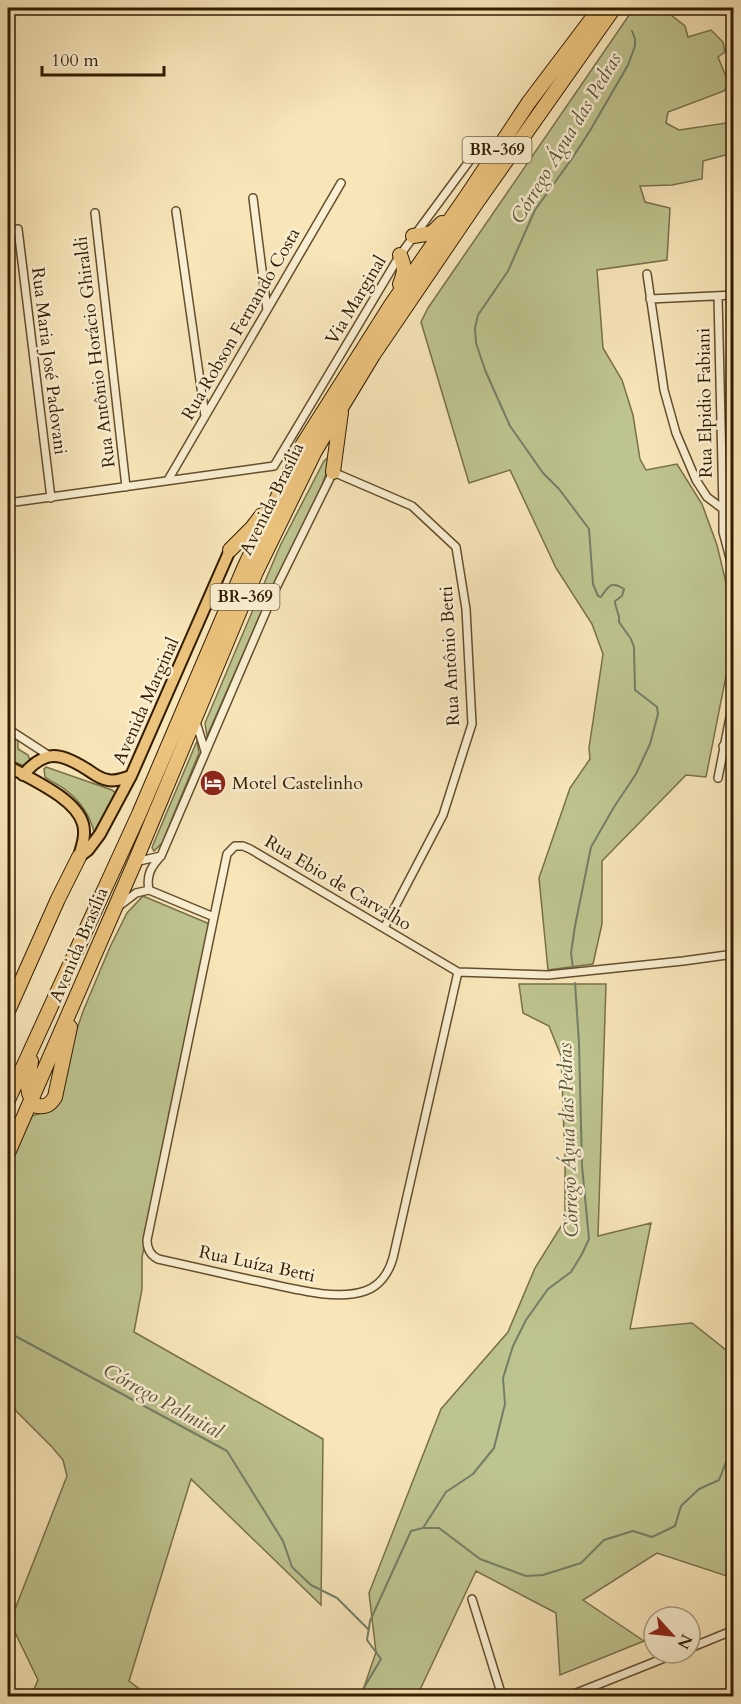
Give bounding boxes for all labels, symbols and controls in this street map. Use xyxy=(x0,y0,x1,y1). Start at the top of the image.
scale bar xyxy=(42,39,164,77)
water label: Córrego Água das Pedras xyxy=(504,47,628,229)
text: 100 m xyxy=(51,48,99,73)
road number: BR-369 xyxy=(462,137,532,163)
street label: Rua Robson Fernando Costa xyxy=(176,223,306,425)
street label: Rua Antônio Horácio Ghiraldi xyxy=(68,235,122,469)
street label: Via Marginal xyxy=(320,250,393,349)
street label: Rua Maria José Padovani xyxy=(25,266,73,456)
street label: Rua Elpidio Fabiani xyxy=(691,328,719,478)
street label: Avenida Brasília xyxy=(234,438,310,560)
road number: BR-369 xyxy=(210,584,280,610)
street label: Rua Antônio Betti xyxy=(434,585,466,727)
street label: Avenida Marginal xyxy=(107,633,185,768)
hotel icon: Motel Castelinho xyxy=(198,768,228,798)
place label: Motel Castelinho xyxy=(232,771,363,796)
street label: Rua Ebio de Carvalho xyxy=(260,829,416,937)
street label: Avenida Brasília xyxy=(44,883,115,1006)
water label: Córrego Água das Pedras xyxy=(551,1042,585,1238)
street label: Rua Luíza Betti xyxy=(197,1239,317,1289)
water label: Córrego Palmital xyxy=(98,1357,228,1445)
north arrow xyxy=(642,1605,702,1665)
text: N xyxy=(671,1630,697,1653)

